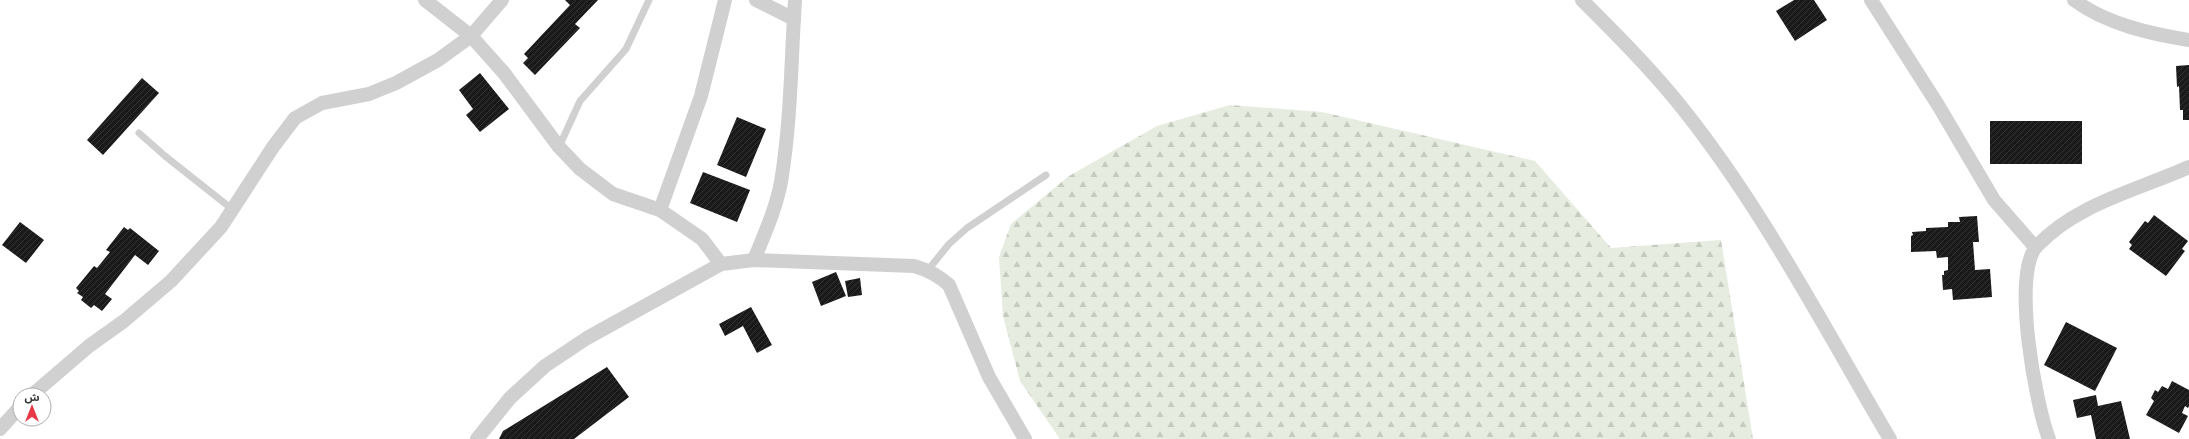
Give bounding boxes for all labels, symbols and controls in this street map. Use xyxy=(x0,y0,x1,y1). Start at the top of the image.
north arrow xyxy=(12,387,52,427)
text: ش xyxy=(24,392,40,404)

